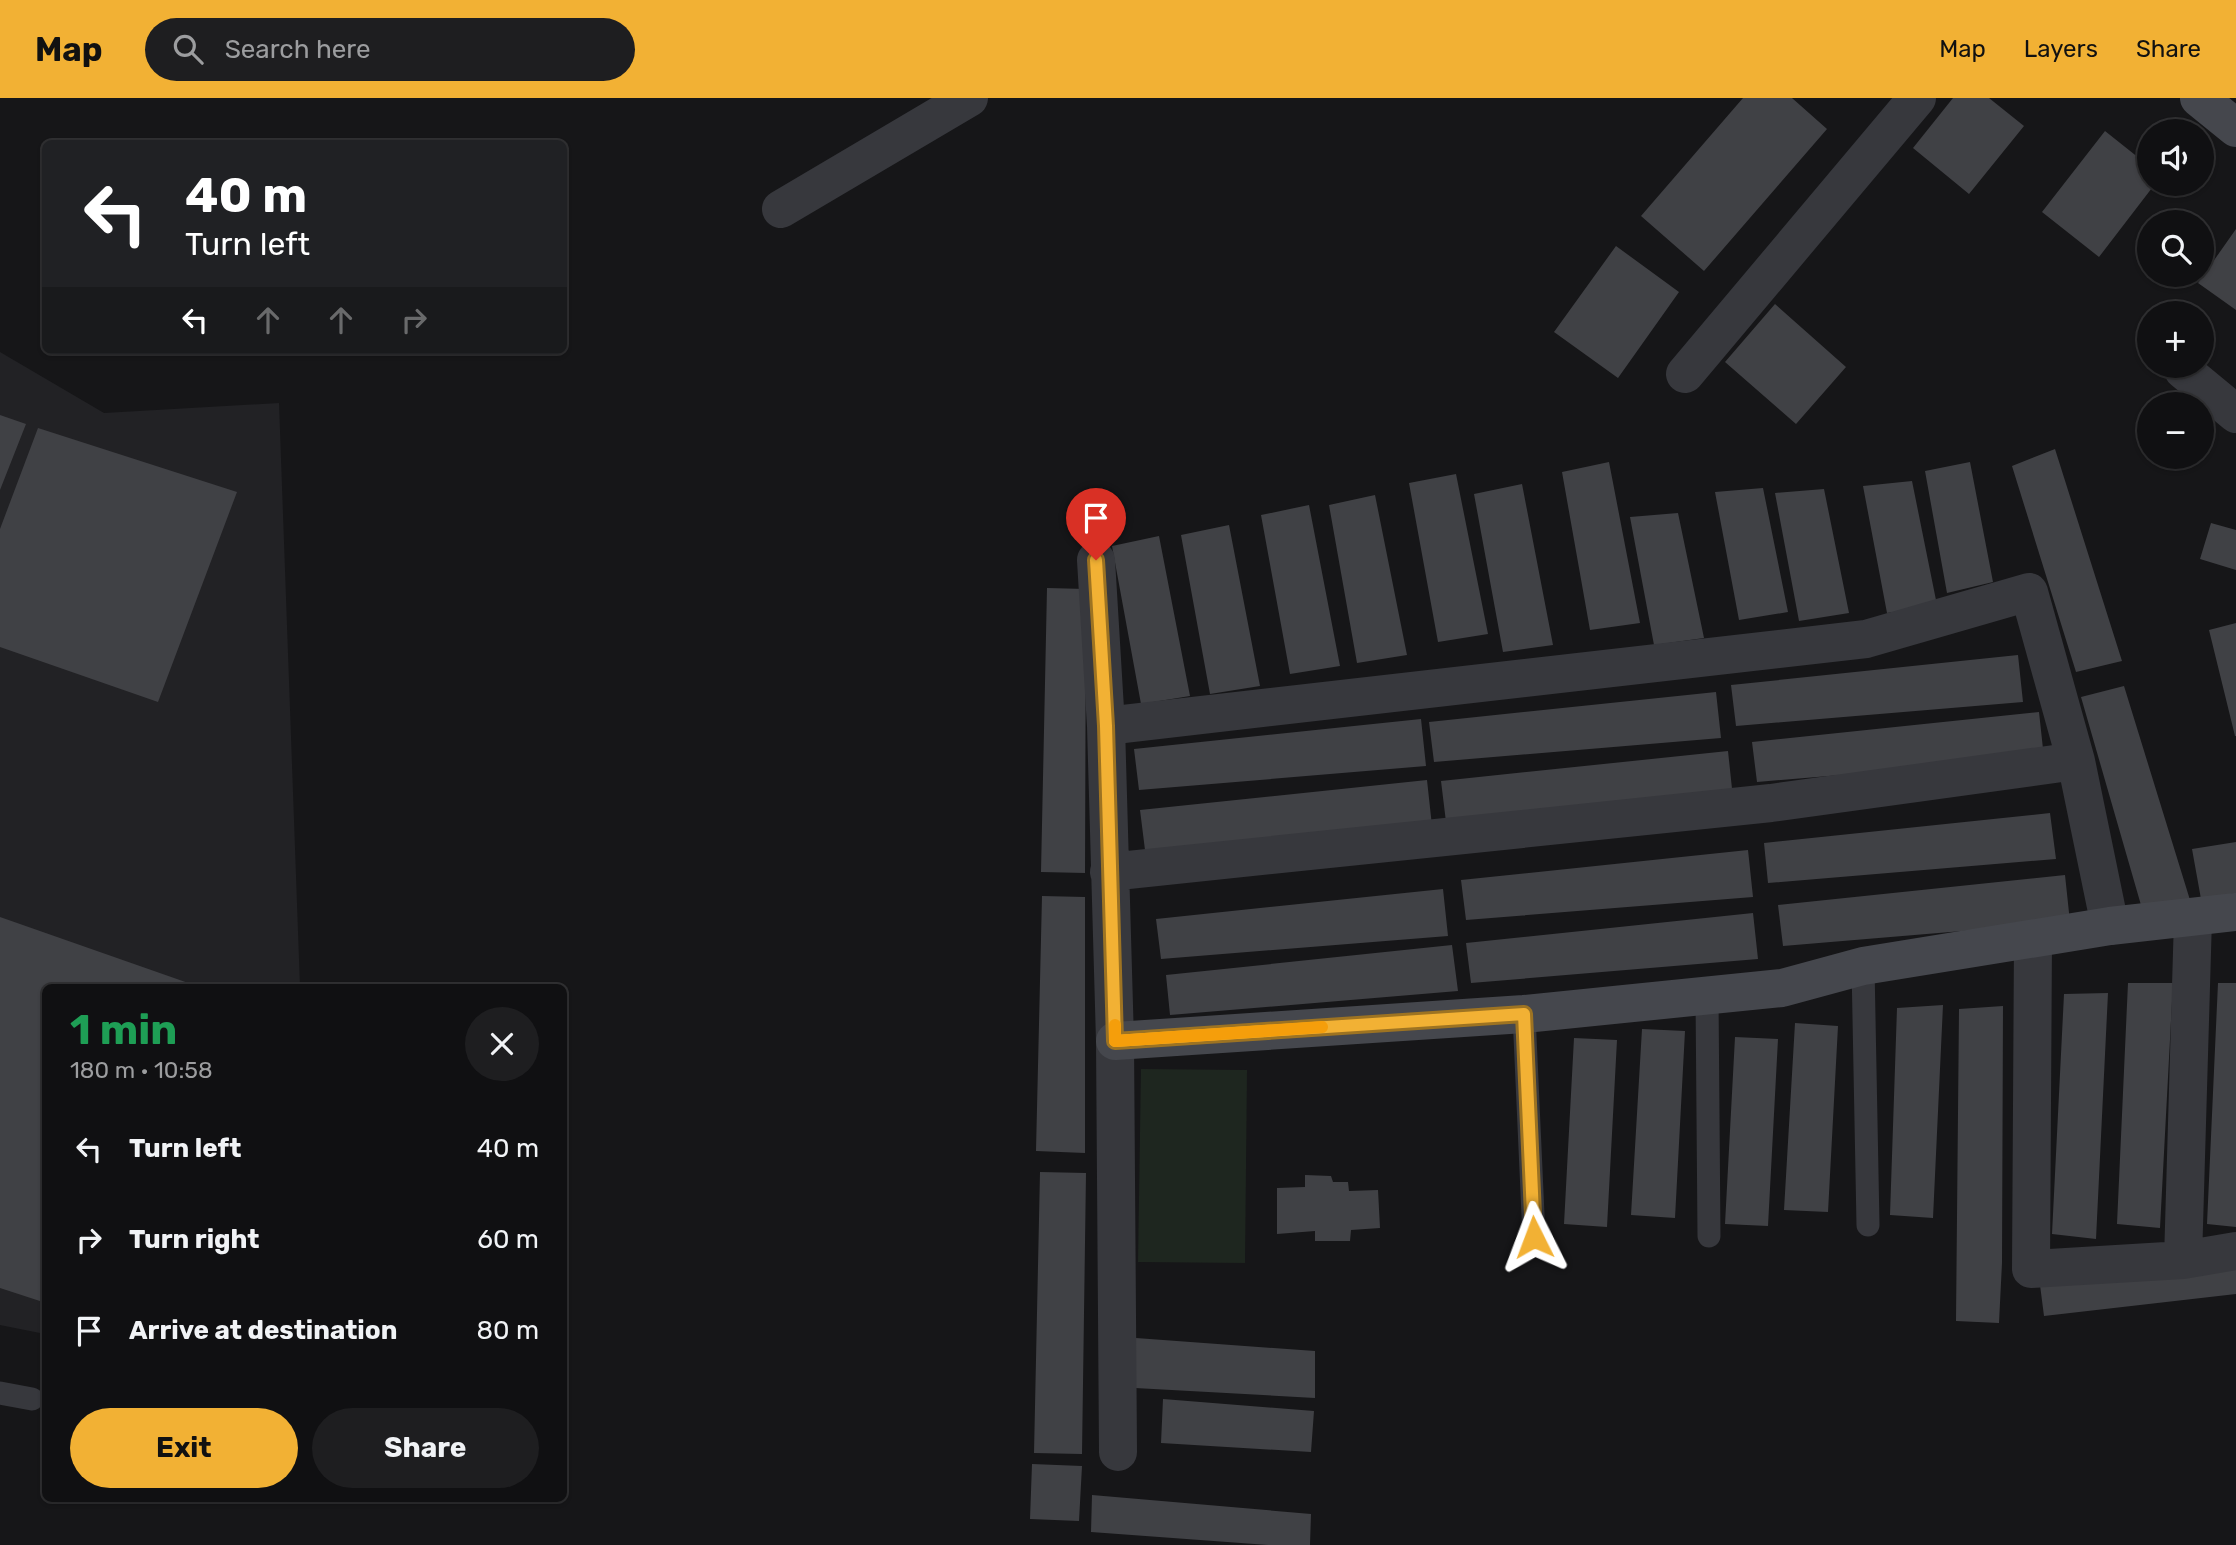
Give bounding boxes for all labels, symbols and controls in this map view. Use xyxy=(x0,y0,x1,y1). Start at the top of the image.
search box xyxy=(145,18,635,81)
text: Map xyxy=(35,30,103,69)
icon: search xyxy=(169,30,207,68)
text: Search here xyxy=(225,34,370,65)
text: Map xyxy=(1939,35,1986,63)
text: Layers xyxy=(2024,35,2098,63)
text: Share xyxy=(2136,35,2201,63)
map controls xyxy=(2137,119,2214,469)
button: sound xyxy=(2137,119,2214,196)
text: 40 m xyxy=(185,166,307,224)
icon: left xyxy=(70,168,161,259)
button: search xyxy=(2137,210,2214,287)
text: Turn left xyxy=(185,225,310,263)
icon: left xyxy=(176,301,214,339)
icon: ahead xyxy=(249,301,287,339)
icon: ahead xyxy=(322,301,360,339)
icon: right xyxy=(395,301,433,339)
button: + xyxy=(2137,301,2214,378)
button: − xyxy=(2137,392,2214,469)
pin xyxy=(1066,488,1126,560)
icon: arrive xyxy=(1077,499,1115,537)
text: 1 min xyxy=(70,1005,177,1055)
button: close xyxy=(465,1007,539,1081)
text: 180 m · 10:58 xyxy=(70,1056,213,1084)
icon: left xyxy=(70,1130,108,1168)
text: Turn left xyxy=(129,1133,241,1164)
text: 40 m xyxy=(477,1133,539,1164)
position arrow xyxy=(1497,1200,1571,1274)
icon: right xyxy=(70,1221,108,1259)
text: Turn right xyxy=(129,1224,259,1255)
text: 60 m xyxy=(477,1224,539,1255)
icon: arrive xyxy=(70,1312,108,1350)
text: Arrive at destination xyxy=(129,1315,397,1346)
text: 80 m xyxy=(476,1315,539,1346)
button: Exit xyxy=(70,1408,298,1488)
button: Share xyxy=(312,1408,539,1488)

